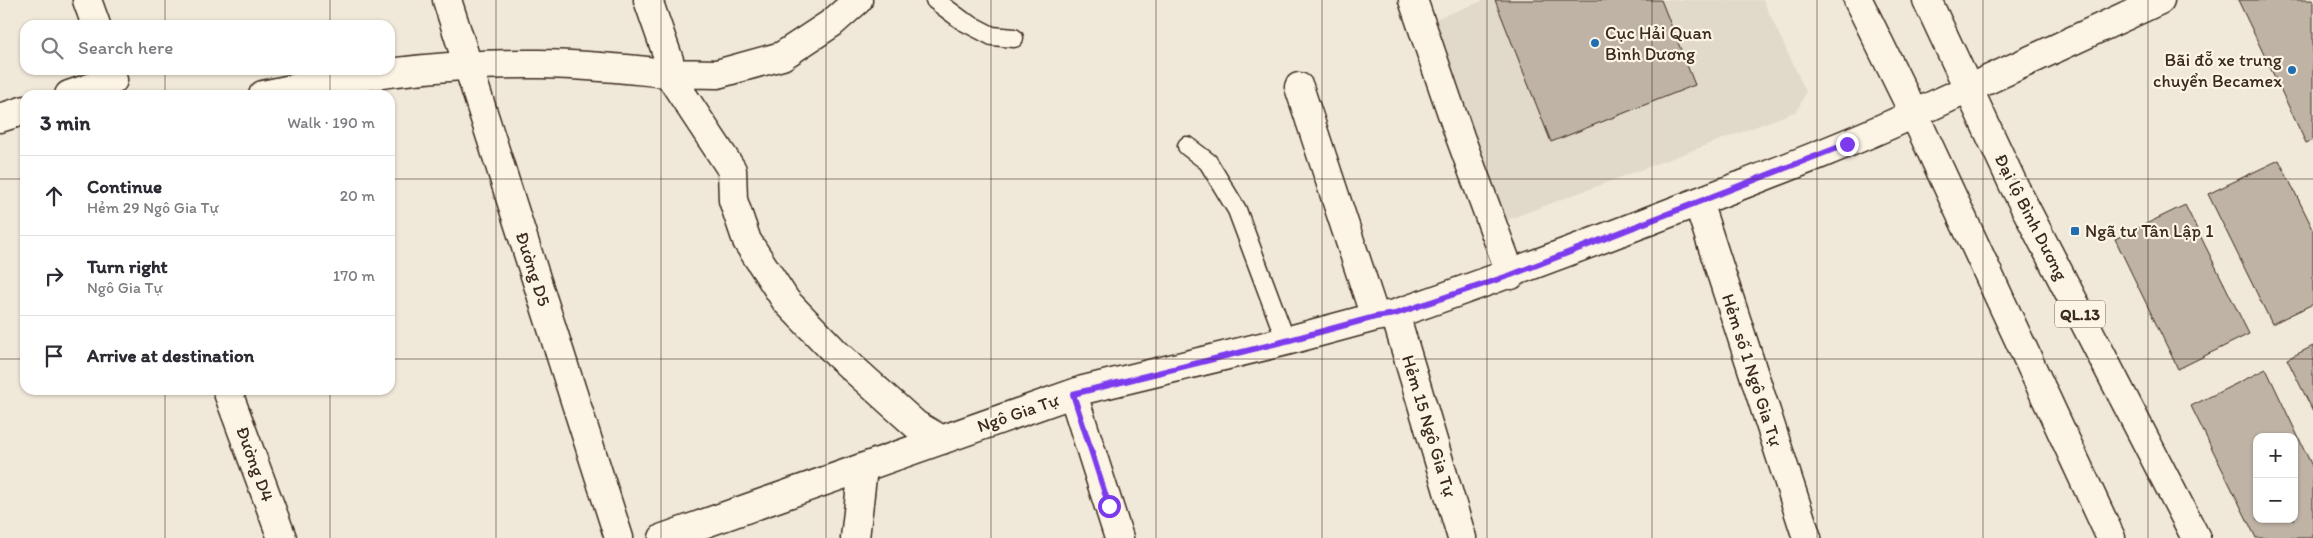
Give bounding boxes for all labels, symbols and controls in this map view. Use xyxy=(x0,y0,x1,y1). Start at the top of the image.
search box xyxy=(20,20,395,75)
place label: Cục Hải Quan Bình Dương xyxy=(1605,22,1712,65)
icon: search xyxy=(38,34,66,62)
text: Search here xyxy=(78,36,173,59)
marker: Cục Hải Quan Bình Dương xyxy=(1589,37,1601,49)
place label: Bãi đỗ xe trung chuyển Becamex xyxy=(2153,49,2283,92)
marker: Bãi đỗ xe trung chuyển Becamex xyxy=(2286,64,2298,76)
text: 3 min xyxy=(40,110,90,135)
text: Walk · 190 m xyxy=(287,113,375,132)
route end xyxy=(1836,133,1859,156)
street label: Đại lộ Bình Dương xyxy=(1990,150,2073,285)
text: Continue xyxy=(87,175,162,198)
icon: ahead xyxy=(40,182,68,210)
text: 20 m xyxy=(340,186,375,205)
text: Hẻm 29 Ngô Gia Tự xyxy=(87,198,219,217)
place label: Ngã tư Tân Lập 1 xyxy=(2085,220,2214,242)
marker: Ngã tư Tân Lập 1 xyxy=(2069,225,2081,237)
street label: Đường D5 xyxy=(511,229,555,309)
text: Turn right xyxy=(87,255,168,278)
icon: right xyxy=(40,262,68,290)
text: 170 m xyxy=(333,266,375,285)
text: Ngô Gia Tự xyxy=(87,278,163,297)
street label: Hẻm số 1 Ngô Gia Tự xyxy=(1717,291,1787,449)
road number: QL.13 xyxy=(2055,300,2105,328)
icon: arrive xyxy=(40,342,68,370)
text: Arrive at destination xyxy=(87,344,254,367)
street label: Hẻm 15 Ngô Gia Tự xyxy=(1397,352,1461,500)
street label: Ngô Gia Tự xyxy=(974,389,1062,437)
street label: Đường D4 xyxy=(231,423,279,505)
map controls xyxy=(2253,433,2298,523)
button: + xyxy=(2253,433,2298,478)
button: − xyxy=(2253,478,2298,523)
route start xyxy=(1098,495,1121,518)

